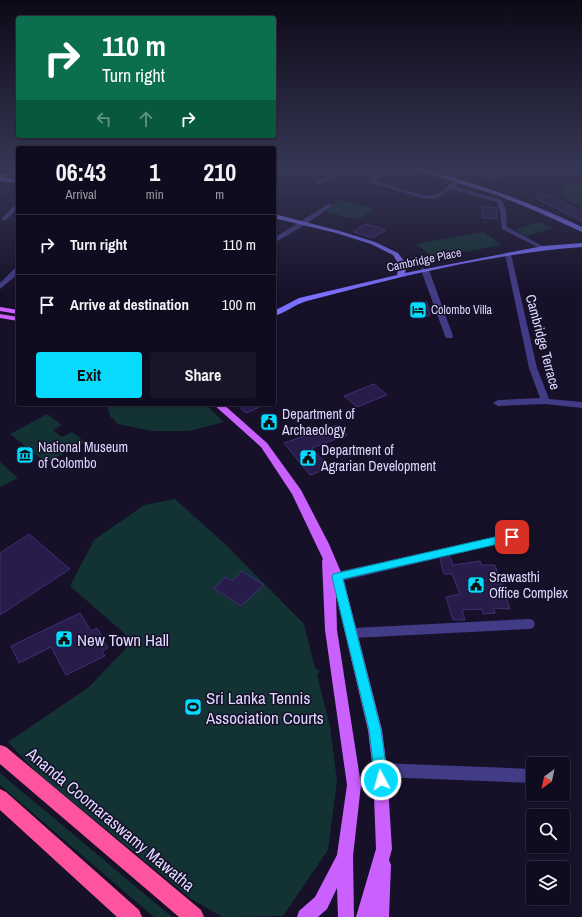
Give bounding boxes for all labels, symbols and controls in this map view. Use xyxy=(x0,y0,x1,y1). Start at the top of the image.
text: 110 m xyxy=(102,27,166,65)
icon: right xyxy=(36,32,88,84)
text: Turn right xyxy=(102,63,165,88)
icon: left xyxy=(93,108,115,130)
icon: ahead xyxy=(135,108,157,130)
icon: right xyxy=(177,108,199,130)
text: 06:43 xyxy=(56,156,106,188)
text: 1 xyxy=(149,156,160,188)
text: 210 xyxy=(203,156,236,188)
text: Arrival xyxy=(66,186,96,203)
text: min xyxy=(146,186,164,203)
text: m xyxy=(215,186,224,203)
icon: right xyxy=(36,234,58,256)
text: Turn right xyxy=(70,234,127,255)
text: 110 m xyxy=(223,234,256,255)
street label: Cambridge Place xyxy=(385,244,463,276)
street label: Cambridge Terrace xyxy=(522,292,564,392)
icon: arrive xyxy=(36,294,58,316)
text: Arrive at destination xyxy=(70,294,189,315)
text: 100 m xyxy=(222,294,256,315)
hotel icon: Colombo Villa xyxy=(408,300,428,320)
place label: Colombo Villa xyxy=(431,302,493,318)
button: Exit xyxy=(36,352,142,398)
button: Share xyxy=(150,352,256,398)
place label: Department of Archaeology xyxy=(281,405,356,439)
public building icon: Department of Archaeology xyxy=(259,412,279,432)
place label: National Museum of Colombo xyxy=(38,438,128,472)
place label: Department of Agrarian Development xyxy=(320,441,436,475)
museum icon: National Museum of Colombo xyxy=(15,445,35,465)
public building icon: Department of Agrarian Development xyxy=(298,448,318,468)
pin xyxy=(495,520,529,554)
icon: arrive xyxy=(501,526,523,548)
place label: Srawasthi Office Complex xyxy=(489,568,568,602)
public building icon: Srawasthi Office Complex xyxy=(466,575,486,595)
place label: New Town Hall xyxy=(77,628,169,651)
public building icon: New Town Hall xyxy=(54,629,74,649)
place label: Sri Lanka Tennis Association Courts xyxy=(205,686,324,729)
sports icon: Sri Lanka Tennis Association Courts xyxy=(183,697,203,717)
street label: Ananda Coomaraswamy Mawatha xyxy=(21,741,200,896)
north arrow xyxy=(526,757,570,801)
map controls xyxy=(526,757,570,905)
position arrow xyxy=(360,759,402,801)
button: search xyxy=(526,809,570,853)
button: layers xyxy=(526,861,570,905)

